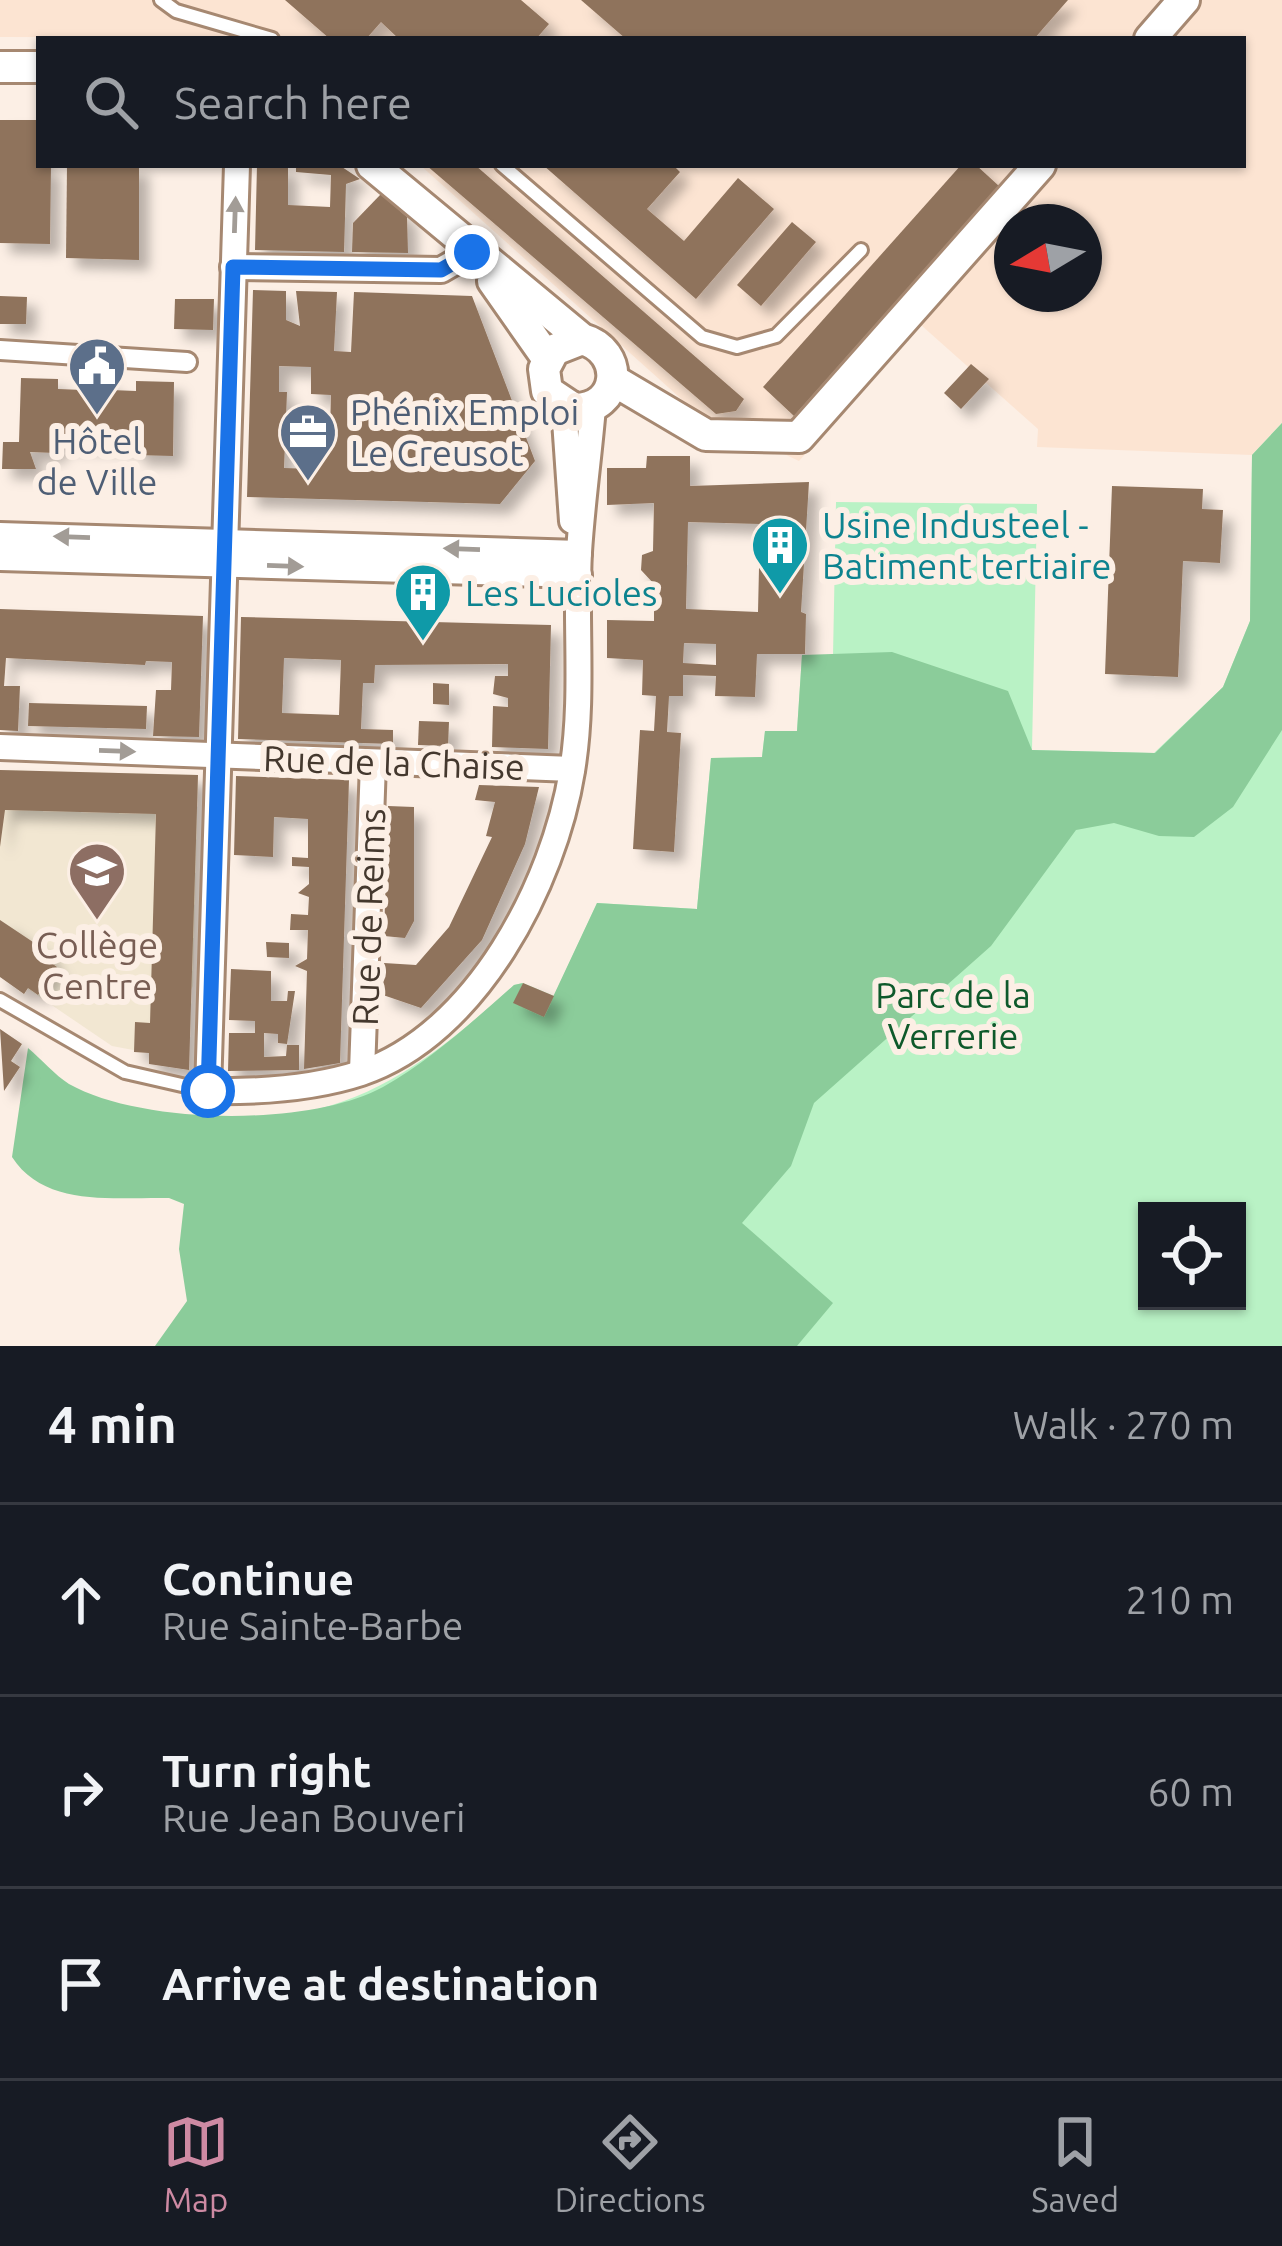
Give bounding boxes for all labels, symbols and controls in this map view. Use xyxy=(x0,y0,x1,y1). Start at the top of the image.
search box xyxy=(36,36,1246,168)
icon: search xyxy=(78,69,144,135)
text: Search here xyxy=(174,77,412,128)
one-way arrow xyxy=(226,195,245,233)
north arrow xyxy=(994,204,1102,312)
route end xyxy=(445,225,499,279)
public building icon: Hôtel de Ville xyxy=(66,335,128,417)
place label: Phénix Emploi Le Creusot xyxy=(350,391,579,473)
office icon: Phénix Emploi Le Creusot xyxy=(277,401,339,483)
place label: Hôtel de Ville xyxy=(37,420,157,502)
place label: Usine Industeel - Batiment tertiaire xyxy=(822,504,1111,586)
building icon: Usine Industeel - Batiment tertiaire xyxy=(749,514,811,596)
one-way arrow xyxy=(52,528,90,547)
one-way arrow xyxy=(442,539,480,558)
one-way arrow xyxy=(267,557,305,576)
building icon: Les Lucioles xyxy=(392,561,454,643)
place label: Les Lucioles xyxy=(465,572,657,613)
street label: Rue de la Chaise xyxy=(262,737,526,787)
one-way arrow xyxy=(99,742,137,761)
street label: Rue de Reims xyxy=(344,807,392,1027)
school or university icon: Collège Centre xyxy=(66,840,128,922)
place label: Collège Centre xyxy=(36,924,158,1006)
park label: Parc de la Verrerie xyxy=(875,974,1031,1056)
route start xyxy=(181,1064,235,1118)
map controls xyxy=(1138,1202,1246,1310)
button: locate xyxy=(1138,1202,1246,1310)
text: 4 min xyxy=(48,1395,177,1453)
text: Walk · 270 m xyxy=(1013,1403,1234,1446)
text: Continue xyxy=(162,1553,354,1604)
icon: ahead xyxy=(48,1567,114,1633)
text: 210 m xyxy=(1125,1578,1234,1621)
text: Rue Sainte-Barbe xyxy=(162,1604,463,1647)
text: Turn right xyxy=(162,1745,371,1796)
icon: right xyxy=(48,1759,114,1825)
text: 60 m xyxy=(1147,1770,1234,1813)
text: Rue Jean Bouveri xyxy=(162,1796,466,1839)
icon: arrive xyxy=(48,1951,114,2017)
text: Arrive at destination xyxy=(162,1958,599,2009)
tab: Map xyxy=(163,2109,229,2218)
tab: Directions xyxy=(555,2109,705,2218)
tab: Saved xyxy=(1031,2109,1119,2218)

